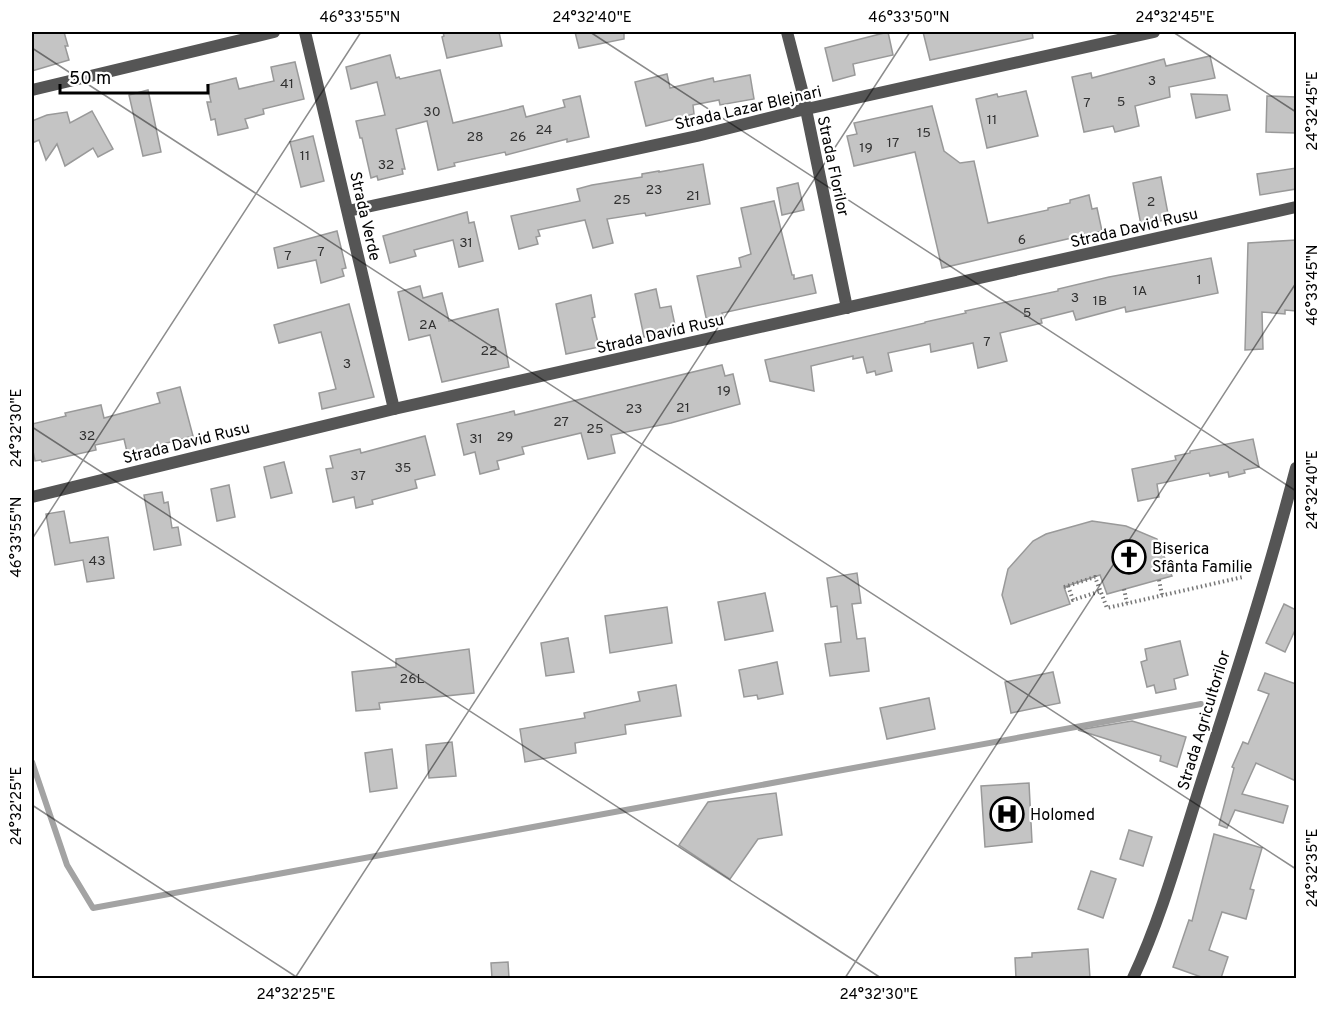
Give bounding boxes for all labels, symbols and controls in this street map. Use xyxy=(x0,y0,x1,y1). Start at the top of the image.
text: 46°33'55"N xyxy=(320,9,400,28)
text: 24°32'40"E xyxy=(552,9,632,28)
text: 46°33'50"N xyxy=(868,9,950,28)
text: 24°32'45"E xyxy=(1135,9,1215,28)
scale bar xyxy=(60,57,208,95)
text: 50 m xyxy=(69,68,111,91)
text: 24°32'45"E xyxy=(1304,71,1323,151)
house number: 3 xyxy=(1148,73,1156,90)
house number: 41 xyxy=(280,76,294,93)
street label: Strada Lazar Blejnari xyxy=(673,82,824,136)
house number: 5 xyxy=(1117,94,1125,111)
house number: 7 xyxy=(1083,95,1091,112)
house number: 30 xyxy=(423,104,441,121)
house number: 11 xyxy=(987,112,997,129)
street label: Strada Florilor xyxy=(812,114,852,218)
house number: 24 xyxy=(535,122,553,139)
house number: 15 xyxy=(917,125,931,142)
house number: 28 xyxy=(466,129,484,146)
house number: 26 xyxy=(510,129,526,146)
house number: 17 xyxy=(887,135,899,152)
house number: 19 xyxy=(859,140,873,157)
house number: 11 xyxy=(300,148,310,165)
house number: 32 xyxy=(378,157,394,174)
street label: Strada Verde xyxy=(344,170,384,263)
house number: 23 xyxy=(646,182,663,199)
house number: 21 xyxy=(686,188,700,205)
house number: 25 xyxy=(613,192,631,209)
house number: 2 xyxy=(1147,194,1155,211)
street label: Strada David Rusu xyxy=(1069,205,1200,253)
house number: 6 xyxy=(1018,232,1026,249)
house number: 31 xyxy=(459,235,473,252)
house number: 7 xyxy=(317,244,325,261)
text: 46°33'45"N xyxy=(1304,245,1323,325)
house number: 7 xyxy=(284,248,292,265)
house number: 1 xyxy=(1196,272,1202,289)
house number: 1A xyxy=(1133,283,1147,300)
house number: 3 xyxy=(1071,290,1079,307)
house number: 1B xyxy=(1093,293,1107,310)
house number: 5 xyxy=(1023,305,1031,322)
street label: Strada David Rusu xyxy=(595,311,726,359)
house number: 2A xyxy=(419,317,437,334)
house number: 7 xyxy=(983,334,991,351)
house number: 22 xyxy=(480,343,498,360)
house number: 3 xyxy=(343,356,351,373)
house number: 19 xyxy=(717,383,731,400)
text: 24°32'30"E xyxy=(8,388,27,468)
house number: 21 xyxy=(676,400,690,417)
house number: 23 xyxy=(626,401,643,418)
house number: 27 xyxy=(553,414,569,431)
street label: Strada David Rusu xyxy=(121,418,252,469)
house number: 25 xyxy=(586,421,604,438)
house number: 32 xyxy=(79,428,95,445)
house number: 29 xyxy=(497,429,513,446)
house number: 31 xyxy=(469,431,483,448)
text: 24°32'40"E xyxy=(1304,450,1323,530)
house number: 35 xyxy=(394,460,412,477)
house number: 37 xyxy=(350,468,366,485)
text: 46°33'55"N xyxy=(8,497,27,577)
church icon: Biserica Sfânta Familie xyxy=(1111,539,1147,575)
place label: Biserica Sfânta Familie xyxy=(1152,540,1252,578)
house number: 43 xyxy=(88,553,106,570)
street label: Strada Agricultorilor xyxy=(1174,648,1236,793)
house number: 26L xyxy=(400,671,425,688)
text: 24°32'25"E xyxy=(8,766,27,846)
hospital icon: Holomed xyxy=(989,796,1025,832)
place label: Holomed xyxy=(1030,806,1095,826)
text: 24°32'35"E xyxy=(1304,829,1323,907)
text: 24°32'25"E xyxy=(256,986,336,1005)
text: 24°32'30"E xyxy=(839,986,919,1005)

